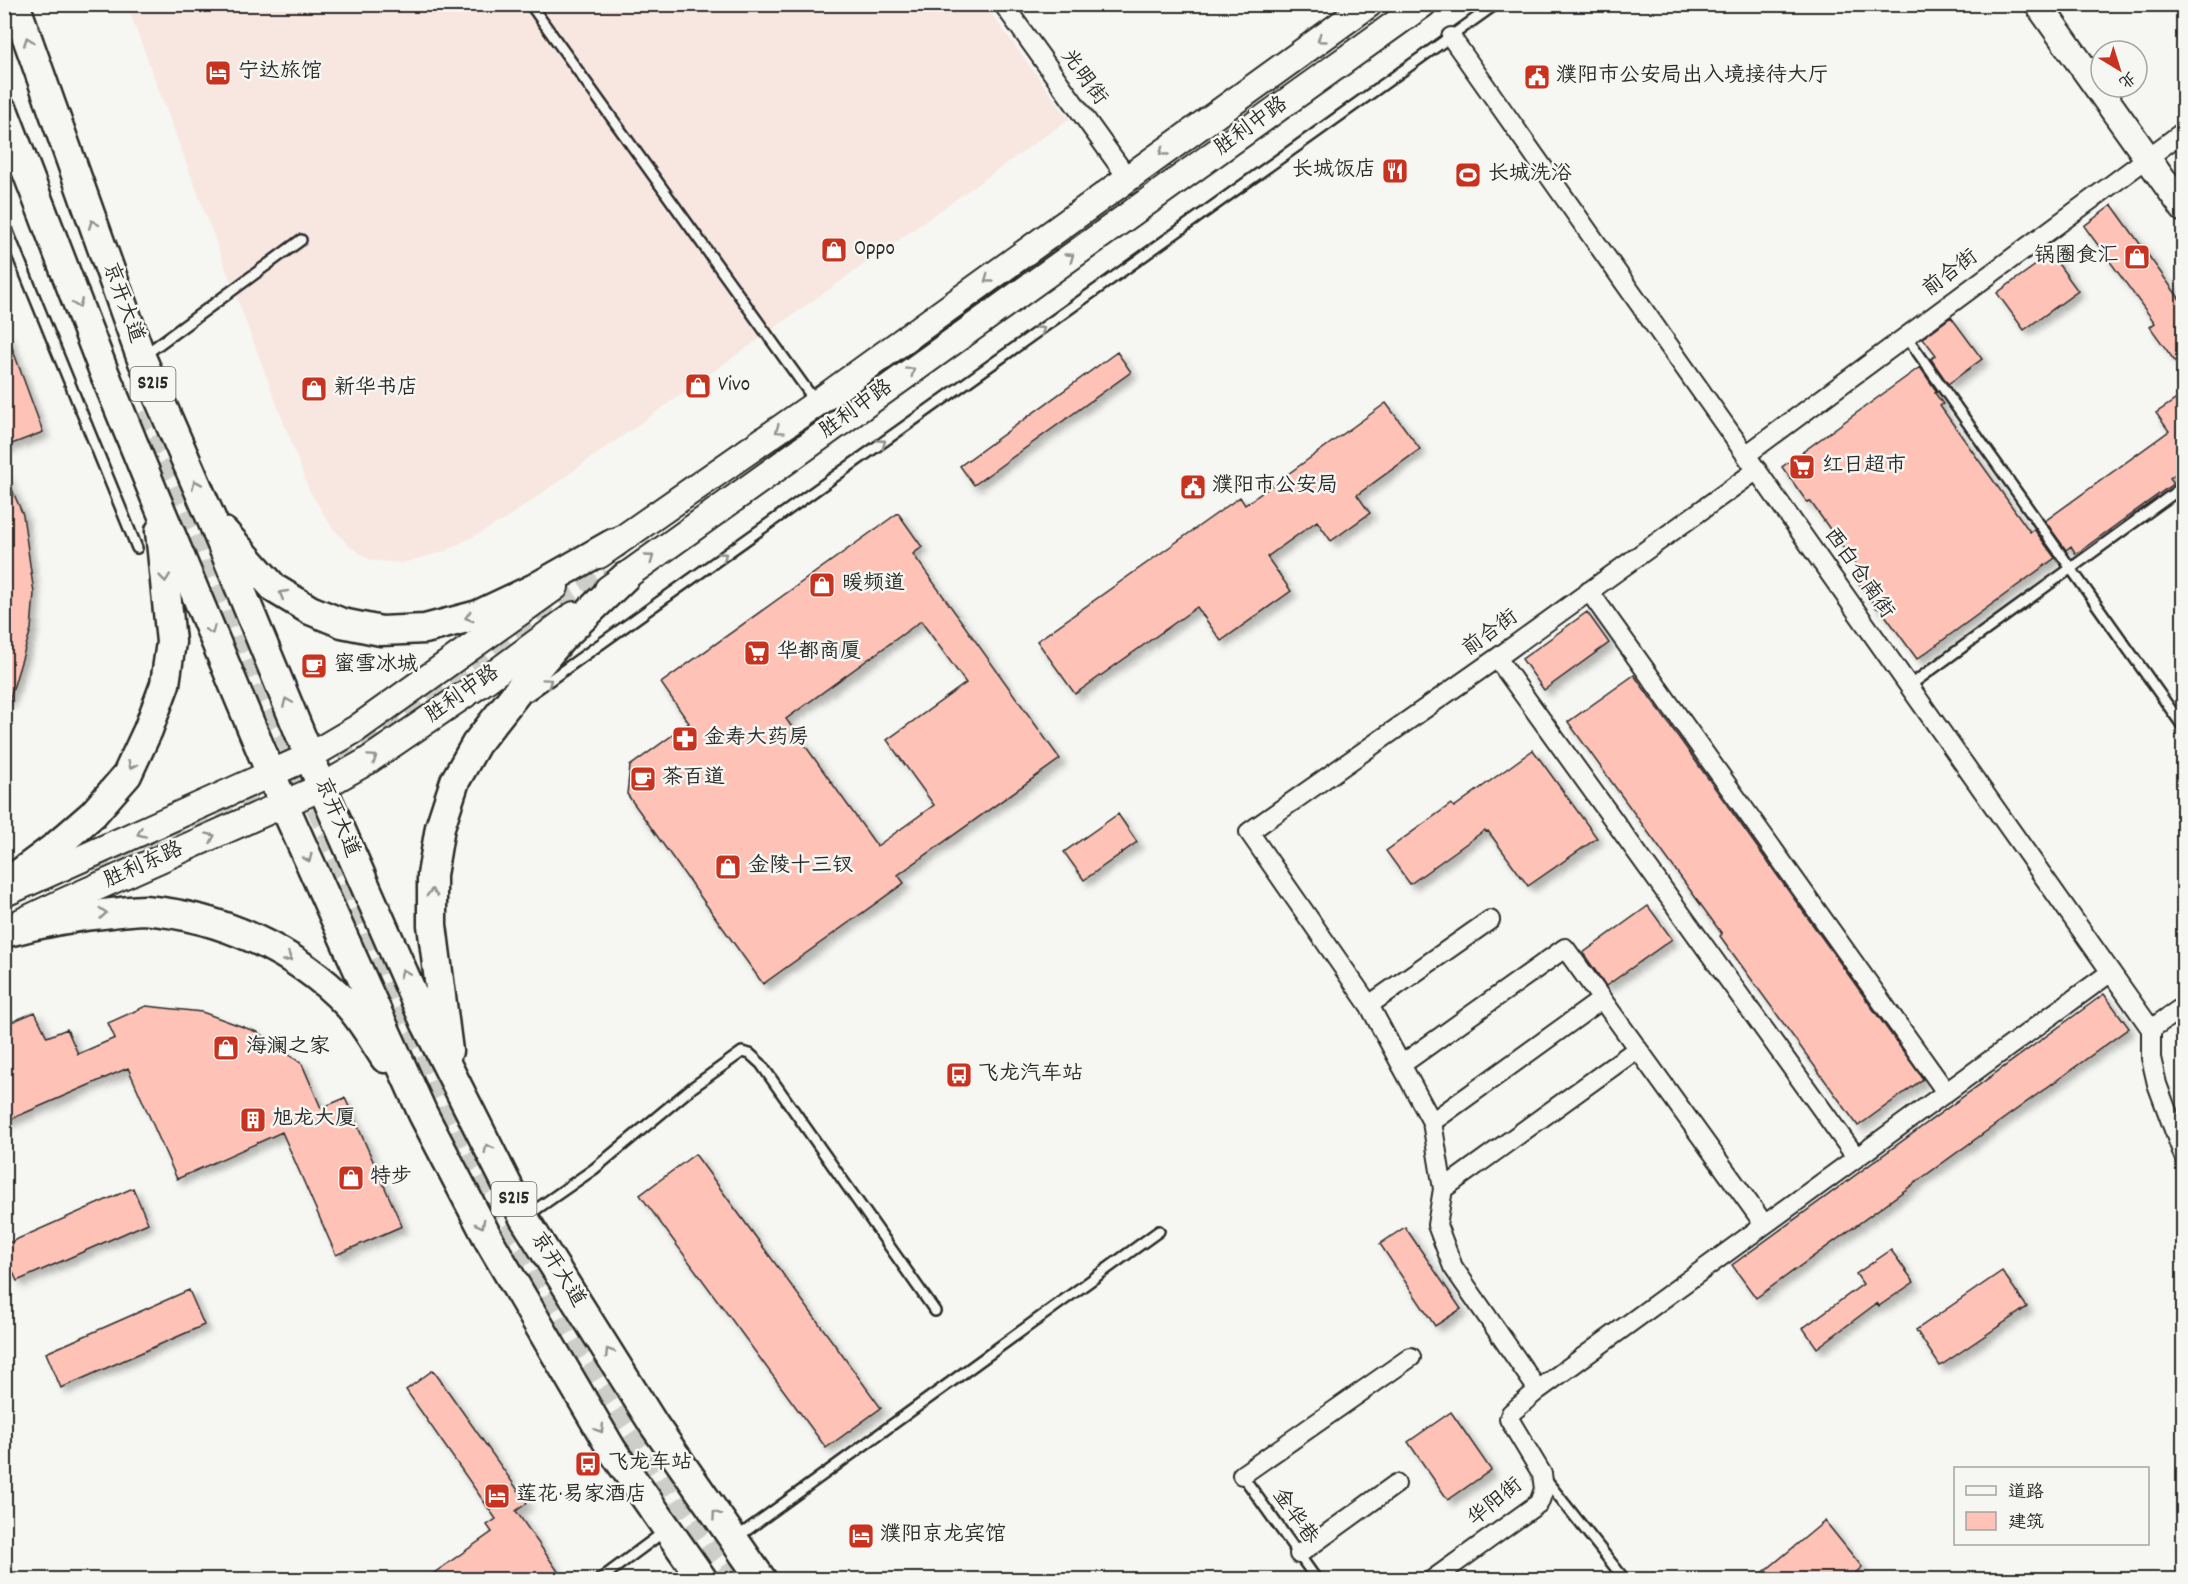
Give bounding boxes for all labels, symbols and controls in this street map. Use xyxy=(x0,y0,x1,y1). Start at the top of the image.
one-way arrow xyxy=(1317,31,1328,42)
one-way arrow xyxy=(22,36,35,46)
north arrow xyxy=(2089,39,2149,99)
street label: 光明街 xyxy=(1052,44,1114,112)
hotel icon: 宁达旅馆 xyxy=(203,58,233,88)
place label: 宁达旅馆 xyxy=(238,58,322,88)
public building icon: 濮阳市公安局出入境接待大厅 xyxy=(1522,62,1552,92)
place label: 濮阳市公安局出入境接待大厅 xyxy=(1556,62,1829,92)
text: 北 xyxy=(2113,65,2140,93)
street label: 胜利中路 xyxy=(1209,90,1295,164)
one-way arrow xyxy=(1158,145,1169,156)
place label: 长城饭店 xyxy=(1292,156,1376,186)
restaurant icon: 长城饭店 xyxy=(1380,156,1410,186)
sports icon: 长城洗浴 xyxy=(1453,160,1483,190)
place label: 长城洗浴 xyxy=(1488,160,1572,190)
one-way arrow xyxy=(88,219,101,230)
shop icon: Oppo xyxy=(819,235,849,265)
place label: Oppo xyxy=(854,235,895,265)
place label: 锅圈食汇 xyxy=(2034,242,2118,272)
shop icon: 锅圈食汇 xyxy=(2122,242,2152,272)
street label: 前合街 xyxy=(1917,243,1985,305)
one-way arrow xyxy=(1063,253,1074,264)
street label: 京开大道 xyxy=(94,258,150,348)
one-way arrow xyxy=(983,271,994,282)
one-way arrow xyxy=(71,298,83,309)
one-way arrow xyxy=(1034,326,1045,337)
road number: S215 xyxy=(130,367,176,401)
one-way arrow xyxy=(905,367,916,378)
shop icon: Vivo xyxy=(683,371,713,401)
place label: Vivo xyxy=(718,371,750,401)
street label: 胜利中路 xyxy=(814,373,900,447)
shop icon: 新华书店 xyxy=(299,374,329,404)
place label: 新华书店 xyxy=(334,374,418,404)
one-way arrow xyxy=(774,423,785,434)
one-way arrow xyxy=(875,439,886,450)
supermarket icon: 红日超市 xyxy=(1787,452,1817,482)
place label: 红日超市 xyxy=(1822,452,1906,482)
public building icon: 濮阳市公安局 xyxy=(1178,472,1208,502)
place label: 濮阳市公安局 xyxy=(1212,472,1338,502)
one-way arrow xyxy=(191,479,203,490)
street label: 西白仓南街 xyxy=(1816,522,1900,626)
one-way arrow xyxy=(717,553,728,564)
one-way arrow xyxy=(644,554,655,565)
shop icon: 暖频道 xyxy=(807,570,837,600)
place label: 暖频道 xyxy=(842,570,905,600)
one-way arrow xyxy=(158,573,171,582)
one-way arrow xyxy=(279,590,289,602)
street label: 前合街 xyxy=(1457,603,1525,665)
one-way arrow xyxy=(464,610,475,622)
one-way arrow xyxy=(204,624,216,635)
supermarket icon: 华都商厦 xyxy=(742,638,772,668)
place label: 华都商厦 xyxy=(777,638,861,668)
cafe icon: 蜜雪冰城 xyxy=(299,651,329,681)
place label: 蜜雪冰城 xyxy=(334,651,418,681)
street label: 胜利中路 xyxy=(420,659,506,731)
one-way arrow xyxy=(541,678,552,689)
one-way arrow xyxy=(282,697,294,708)
pharmacy icon: 金寿大药房 xyxy=(670,724,700,754)
place label: 金寿大药房 xyxy=(704,724,809,754)
one-way arrow xyxy=(366,754,377,765)
one-way arrow xyxy=(127,759,139,770)
cafe icon: 茶百道 xyxy=(628,764,658,794)
place label: 茶百道 xyxy=(662,764,725,794)
street label: 京开大道 xyxy=(306,773,366,863)
one-way arrow xyxy=(137,825,148,837)
one-way arrow xyxy=(204,832,215,844)
street label: 胜利东路 xyxy=(100,835,188,897)
one-way arrow xyxy=(301,851,313,862)
shop icon: 金陵十三钗 xyxy=(713,852,743,882)
place label: 金陵十三钗 xyxy=(748,852,853,882)
one-way arrow xyxy=(426,889,438,898)
one-way arrow xyxy=(98,907,107,920)
one-way arrow xyxy=(282,951,292,963)
one-way arrow xyxy=(399,968,411,979)
shop icon: 海澜之家 xyxy=(211,1033,241,1063)
place label: 海澜之家 xyxy=(246,1033,330,1063)
bus stop icon: 飞龙汽车站 xyxy=(944,1060,974,1090)
place label: 飞龙汽车站 xyxy=(978,1060,1083,1090)
building icon: 旭龙大厦 xyxy=(238,1105,268,1135)
place label: 旭龙大厦 xyxy=(272,1105,356,1135)
one-way arrow xyxy=(484,1144,495,1155)
shop icon: 特步 xyxy=(336,1163,366,1193)
place label: 特步 xyxy=(370,1163,412,1193)
road number: S215 xyxy=(492,1182,536,1216)
one-way arrow xyxy=(474,1218,485,1228)
street label: 京开大道 xyxy=(522,1226,592,1314)
one-way arrow xyxy=(604,1348,616,1358)
one-way arrow xyxy=(592,1423,604,1433)
bus stop icon: 飞龙车站 xyxy=(573,1449,603,1479)
place label: 飞龙车站 xyxy=(608,1449,692,1479)
legend xyxy=(1954,1467,2149,1545)
street label: 华阳街 xyxy=(1462,1472,1530,1534)
hotel icon: 莲花·易家酒店 xyxy=(482,1481,512,1511)
place label: 莲花·易家酒店 xyxy=(516,1481,647,1511)
text: 道路 xyxy=(2008,1481,2044,1506)
street label: 金华巷 xyxy=(1264,1483,1324,1551)
one-way arrow xyxy=(712,1510,723,1521)
text: 建筑 xyxy=(2008,1511,2044,1536)
hotel icon: 濮阳京龙宾馆 xyxy=(846,1521,876,1551)
place label: 濮阳京龙宾馆 xyxy=(880,1521,1006,1551)

